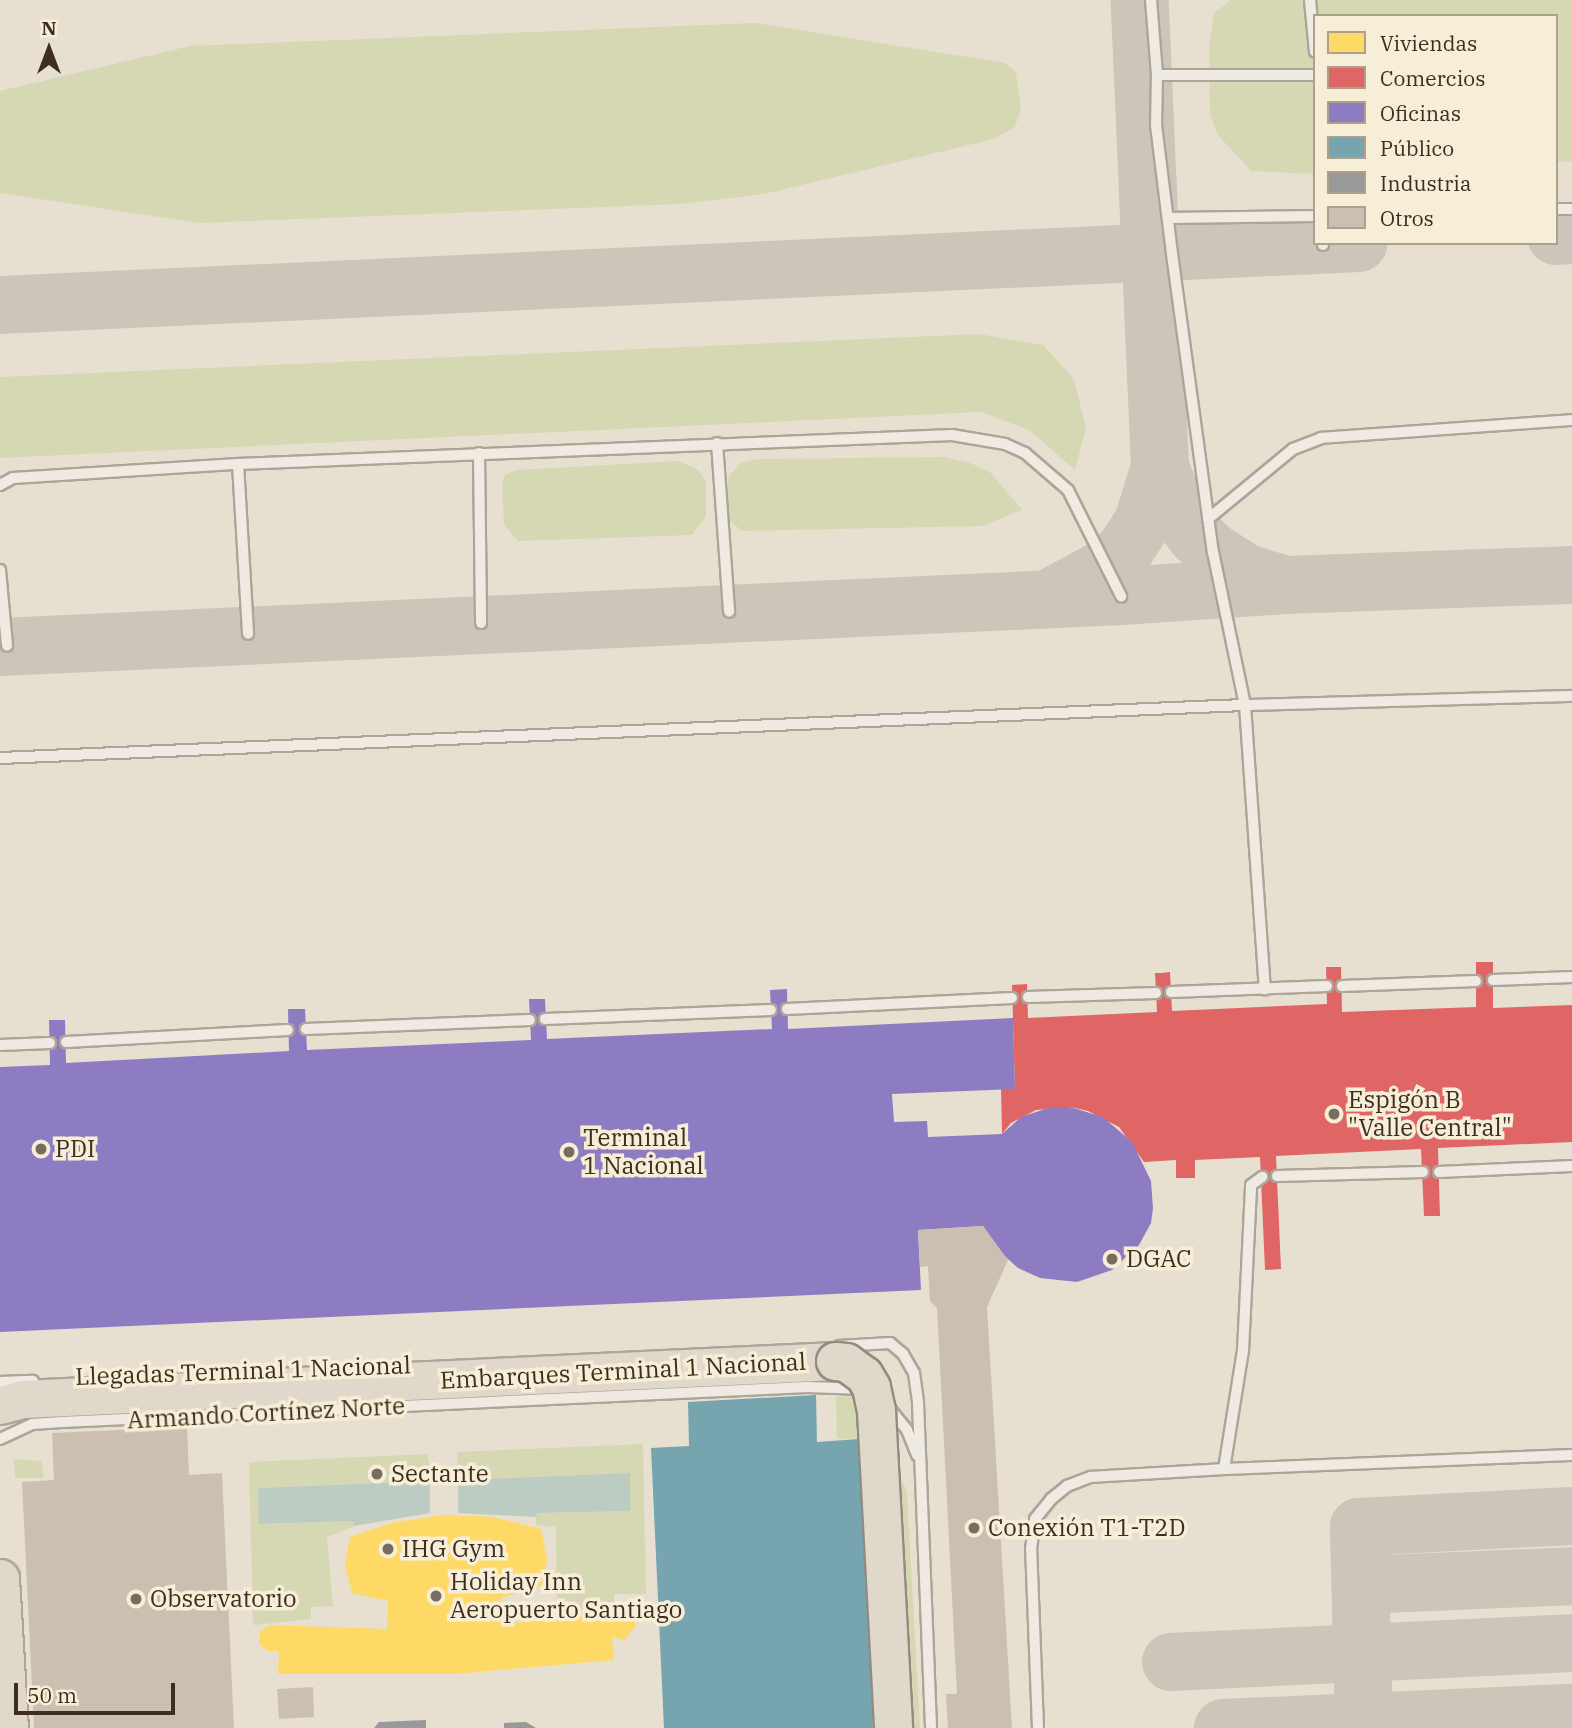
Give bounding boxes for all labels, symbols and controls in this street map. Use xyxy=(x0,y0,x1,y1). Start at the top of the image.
north arrow xyxy=(14,14,84,84)
legend xyxy=(1313,14,1558,245)
text: N xyxy=(41,16,57,40)
text: Viviendas xyxy=(1380,29,1477,57)
text: Comercios xyxy=(1380,64,1485,92)
text: Oficinas xyxy=(1380,99,1461,127)
text: Público xyxy=(1380,134,1454,162)
text: Industria xyxy=(1380,169,1471,197)
text: Otros xyxy=(1380,204,1434,232)
place label: Espigón B "Valle Central" xyxy=(1348,1086,1512,1142)
marker: Espigón B "Valle Central" xyxy=(1326,1106,1342,1122)
place label: Terminal 1 Nacional xyxy=(583,1124,704,1180)
place label: PDI xyxy=(55,1135,95,1163)
marker: PDI xyxy=(33,1141,49,1157)
marker: Terminal 1 Nacional xyxy=(561,1144,577,1160)
place label: DGAC xyxy=(1126,1245,1192,1273)
marker: DGAC xyxy=(1104,1251,1120,1267)
street label: Embarques Terminal 1 Nacional xyxy=(439,1347,807,1395)
street label: Llegadas Terminal 1 Nacional xyxy=(75,1351,411,1391)
street label: Armando Cortínez Norte xyxy=(126,1391,406,1435)
place label: Sectante xyxy=(391,1460,489,1488)
marker: Sectante xyxy=(369,1466,385,1482)
place label: Conexión T1-T2D xyxy=(988,1514,1186,1542)
marker: Conexión T1-T2D xyxy=(966,1520,982,1536)
place label: IHG Gym xyxy=(402,1535,505,1563)
marker: IHG Gym xyxy=(380,1541,396,1557)
place label: Holiday Inn Aeropuerto Santiago xyxy=(450,1568,682,1624)
place label: Observatorio xyxy=(150,1585,297,1613)
marker: Holiday Inn Aeropuerto Santiago xyxy=(428,1588,444,1604)
marker: Observatorio xyxy=(128,1591,144,1607)
scale bar xyxy=(18,1668,178,1712)
text: 50 m xyxy=(27,1681,77,1709)

